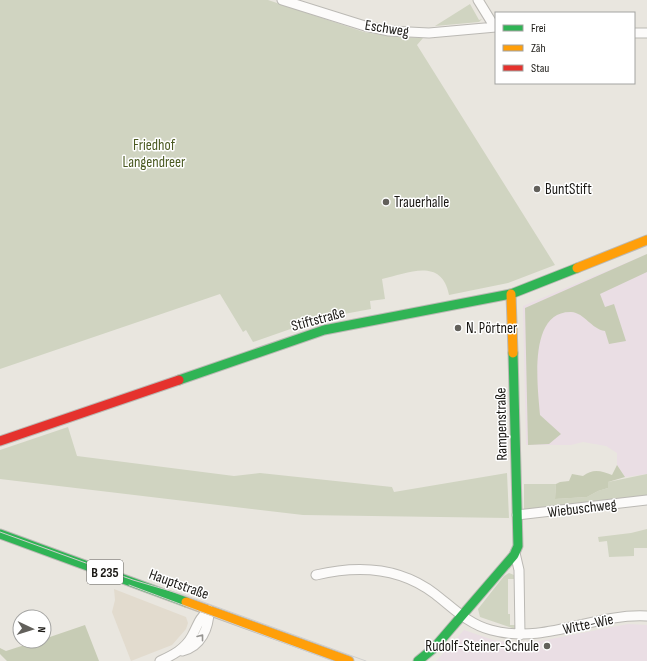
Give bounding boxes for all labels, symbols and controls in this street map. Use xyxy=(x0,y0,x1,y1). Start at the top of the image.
legend xyxy=(495,12,635,84)
street label: Eschweg xyxy=(364,16,410,41)
text: Frei xyxy=(531,21,546,36)
text: Zäh xyxy=(531,41,546,56)
text: Stau xyxy=(531,61,549,76)
park label: Friedhof Langendreer xyxy=(123,136,186,172)
place label: BuntStift xyxy=(545,180,592,199)
marker: BuntStift xyxy=(532,184,542,194)
place label: Trauerhalle xyxy=(394,193,449,212)
marker: Trauerhalle xyxy=(381,197,391,207)
street label: Stiftstraße xyxy=(289,303,347,336)
place label: N. Pörtner xyxy=(466,319,518,338)
marker: N. Pörtner xyxy=(453,323,463,333)
street label: Rampenstraße xyxy=(491,387,512,461)
street label: Wiebuschweg xyxy=(547,495,618,522)
road number: B 235 xyxy=(87,560,123,584)
street label: Hauptstraße xyxy=(146,565,211,604)
north arrow xyxy=(12,609,52,649)
street label: Witte-Wie xyxy=(561,610,615,639)
text: N xyxy=(35,626,48,633)
one-way arrow xyxy=(197,635,204,642)
place label: Rudolf-Steiner-Schule xyxy=(425,637,539,656)
marker: Rudolf-Steiner-Schule xyxy=(542,641,552,651)

